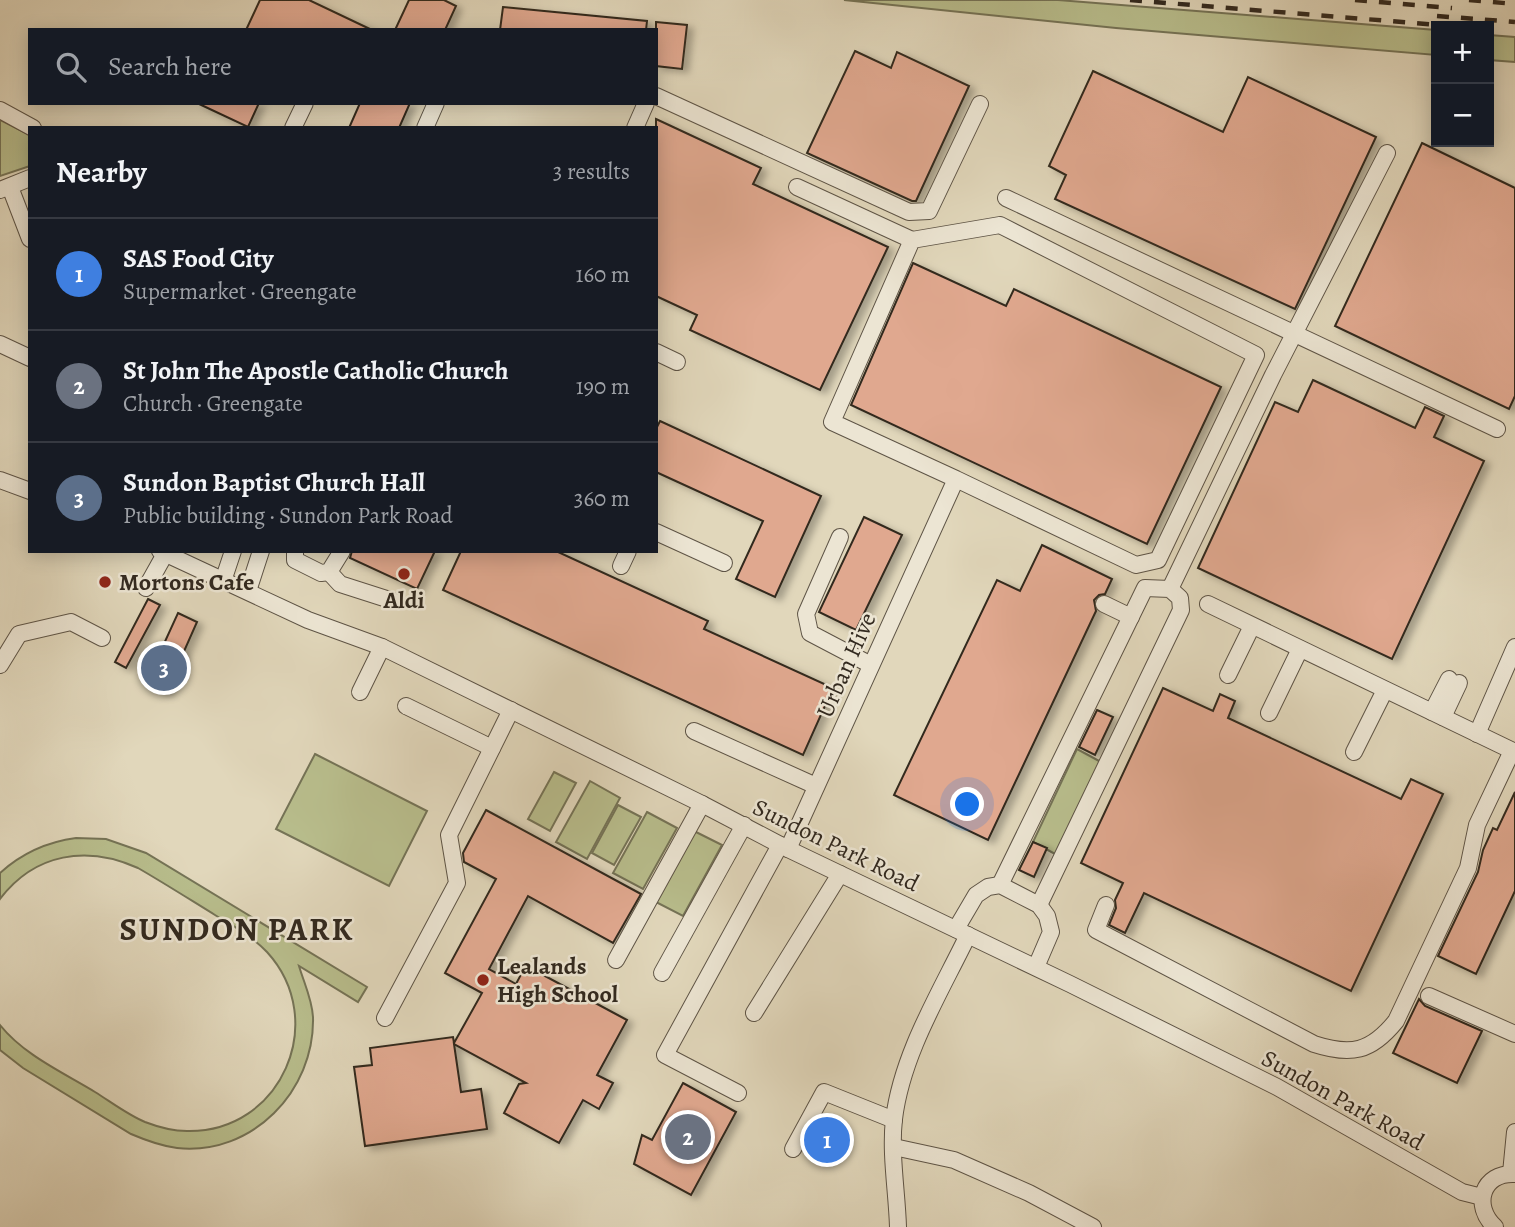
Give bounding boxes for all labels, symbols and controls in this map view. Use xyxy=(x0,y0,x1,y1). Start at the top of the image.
map controls xyxy=(1431,21,1494,147)
button: + xyxy=(1431,21,1494,84)
search box xyxy=(28,28,658,105)
icon: search xyxy=(52,48,90,86)
text: Search here xyxy=(108,49,232,84)
button: − xyxy=(1431,84,1494,147)
text: Nearby xyxy=(56,152,147,192)
text: 3 results xyxy=(553,156,630,187)
text: SAS Food City xyxy=(123,241,274,276)
text: 1 xyxy=(75,259,83,290)
text: 160 m xyxy=(576,259,630,290)
text: Supermarket · Greengate xyxy=(123,276,357,307)
text: St John The Apostle Catholic Church xyxy=(123,353,509,388)
text: 2 xyxy=(73,371,85,402)
text: 190 m xyxy=(576,371,630,402)
text: Church · Greengate xyxy=(123,388,303,419)
text: Sundon Baptist Church Hall xyxy=(123,465,425,500)
text: 3 xyxy=(74,483,84,514)
text: 360 m xyxy=(574,483,630,514)
text: Public building · Sundon Park Road xyxy=(123,500,453,531)
place label: Mortons Cafe xyxy=(119,566,254,598)
marker: Aldi xyxy=(396,566,412,582)
marker: Mortons Cafe xyxy=(97,574,113,590)
place label: Aldi xyxy=(382,584,425,616)
street label: Urban Hive xyxy=(809,607,883,723)
pin: 3 xyxy=(141,642,187,694)
your location xyxy=(950,787,984,821)
street label: Sundon Park Road xyxy=(747,791,925,899)
district label: SUNDON PARK xyxy=(119,907,355,951)
place label: Lealands High School xyxy=(497,950,619,1010)
marker: Lealands High School xyxy=(475,972,491,988)
street label: Sundon Park Road xyxy=(1256,1042,1430,1158)
pin: 2 xyxy=(665,1111,711,1163)
pin: 1 xyxy=(804,1114,850,1166)

